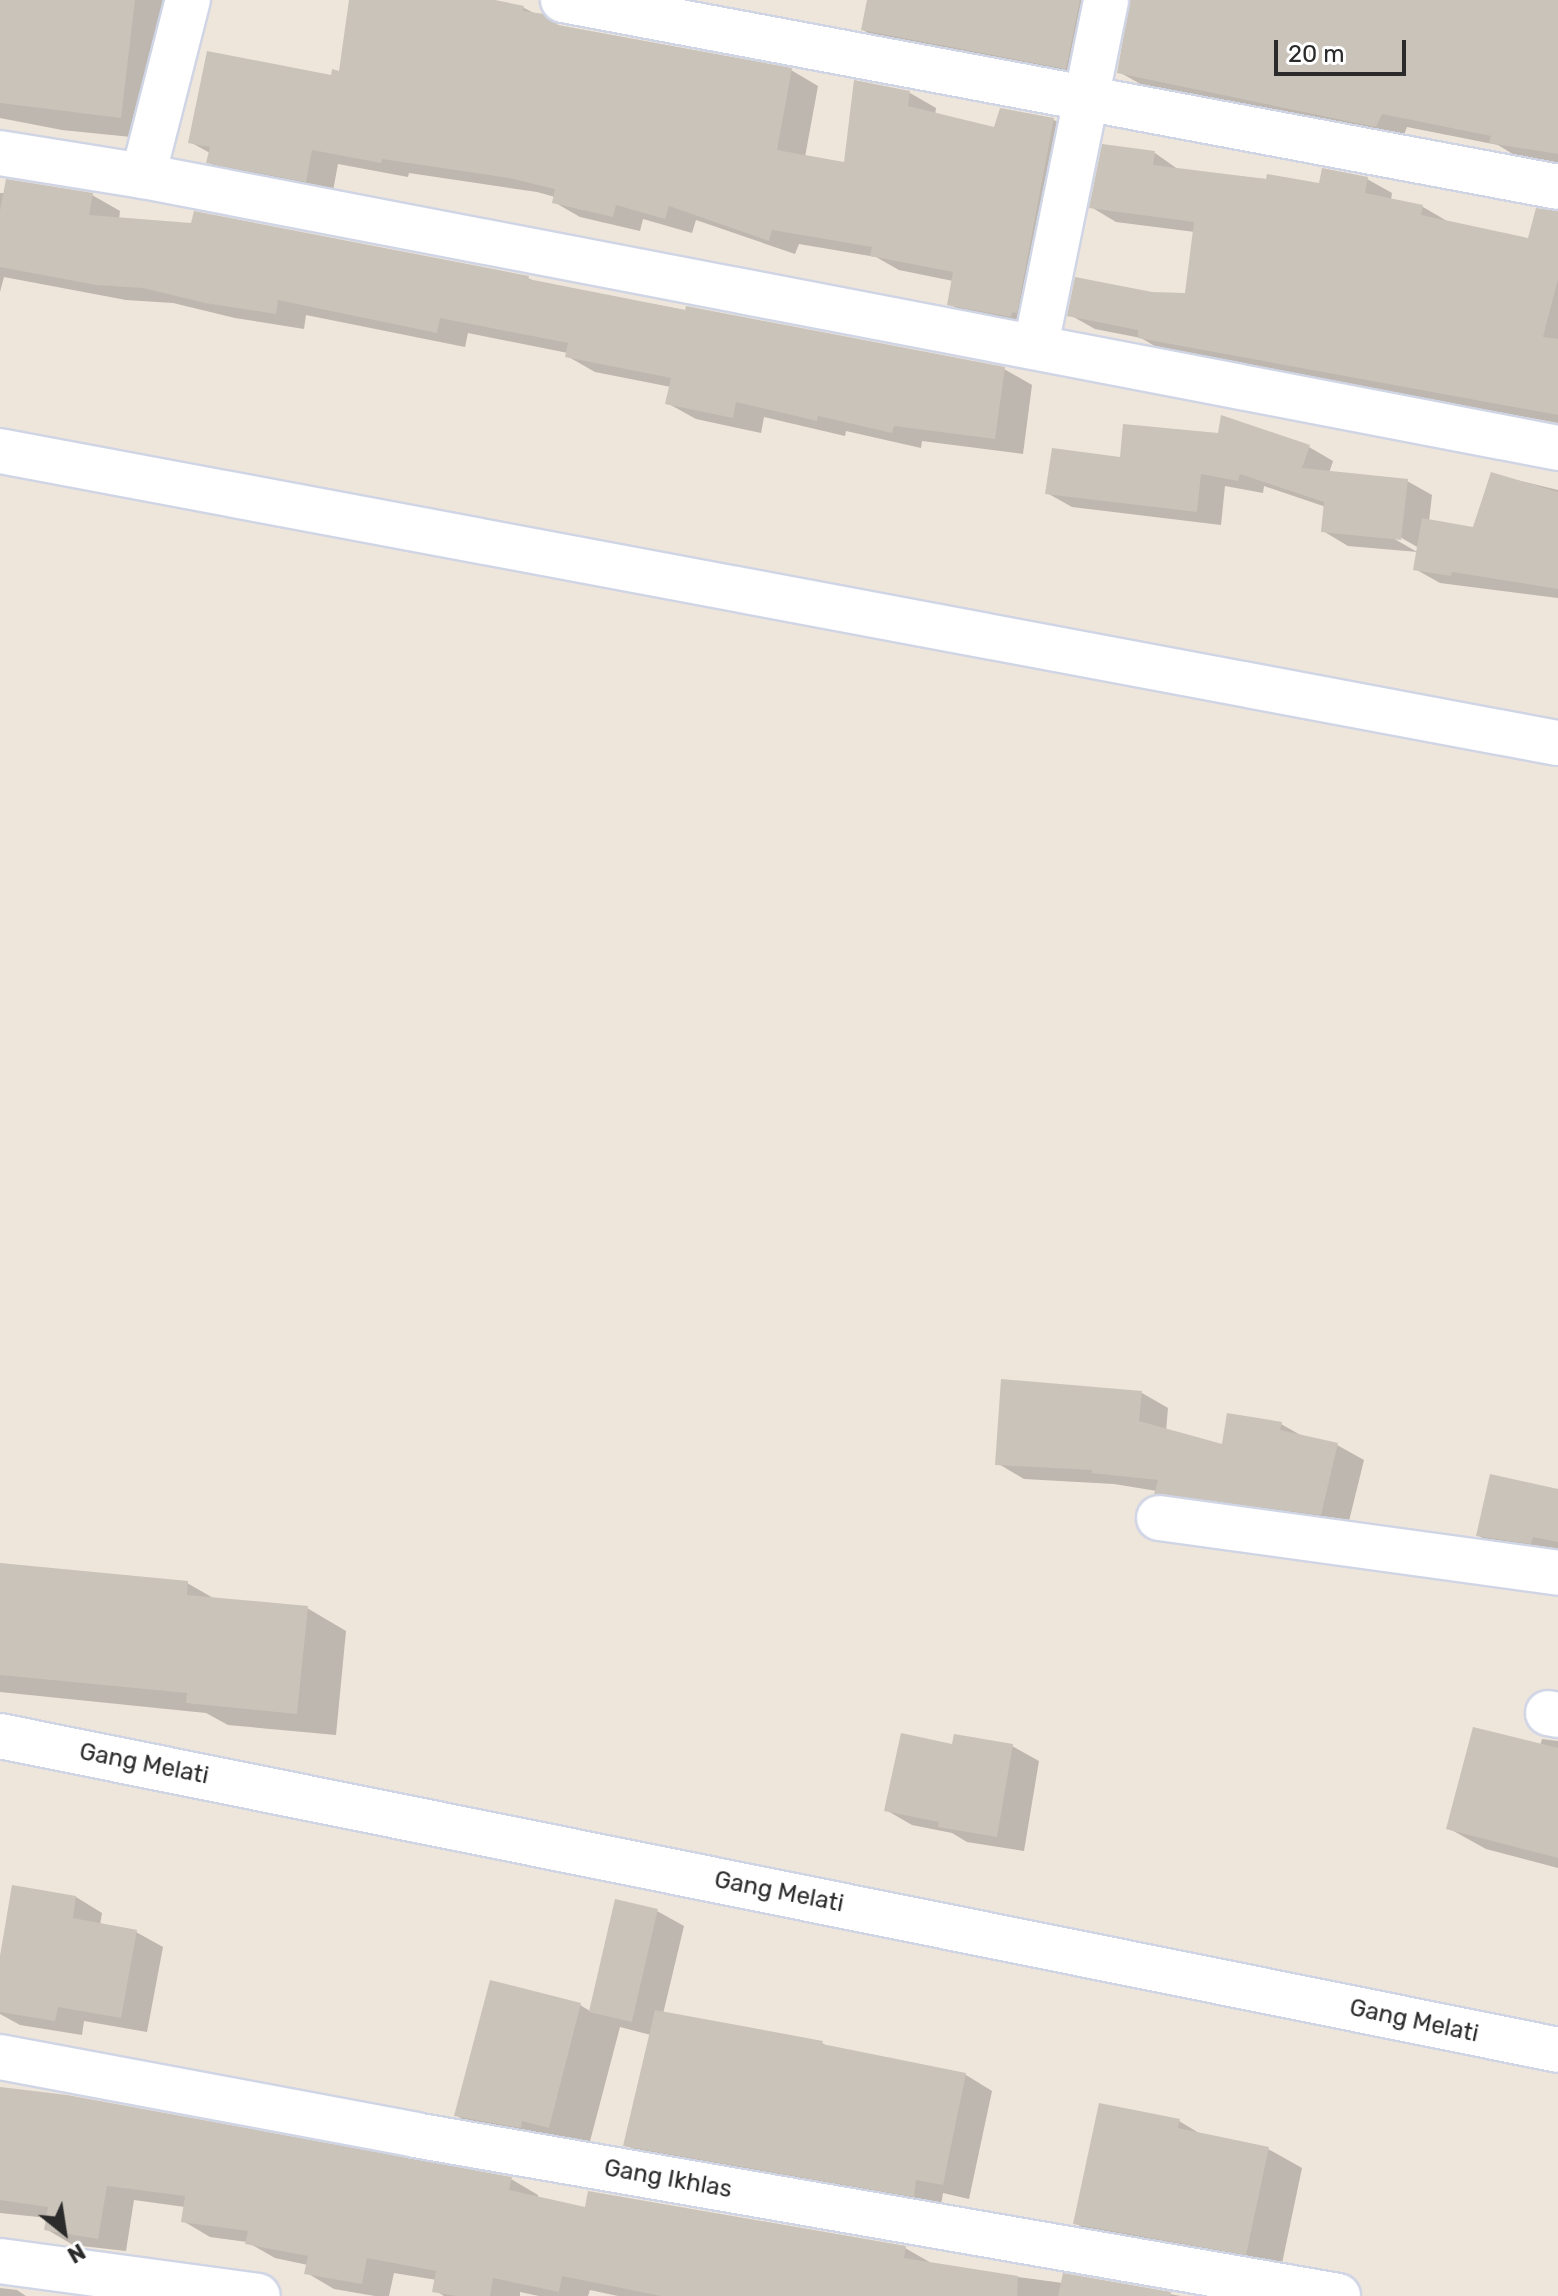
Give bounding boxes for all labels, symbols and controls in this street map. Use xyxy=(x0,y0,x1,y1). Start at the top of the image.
scale bar xyxy=(1278,24,1410,74)
text: 20 m xyxy=(1288,40,1345,68)
street label: Gang Melati xyxy=(77,1737,211,1791)
street label: Gang Melati xyxy=(712,1865,846,1919)
street label: Gang Melati xyxy=(1347,1993,1481,2049)
street label: Gang Ikhlas xyxy=(602,2154,734,2204)
north arrow xyxy=(24,2192,104,2272)
text: N xyxy=(63,2238,90,2269)

